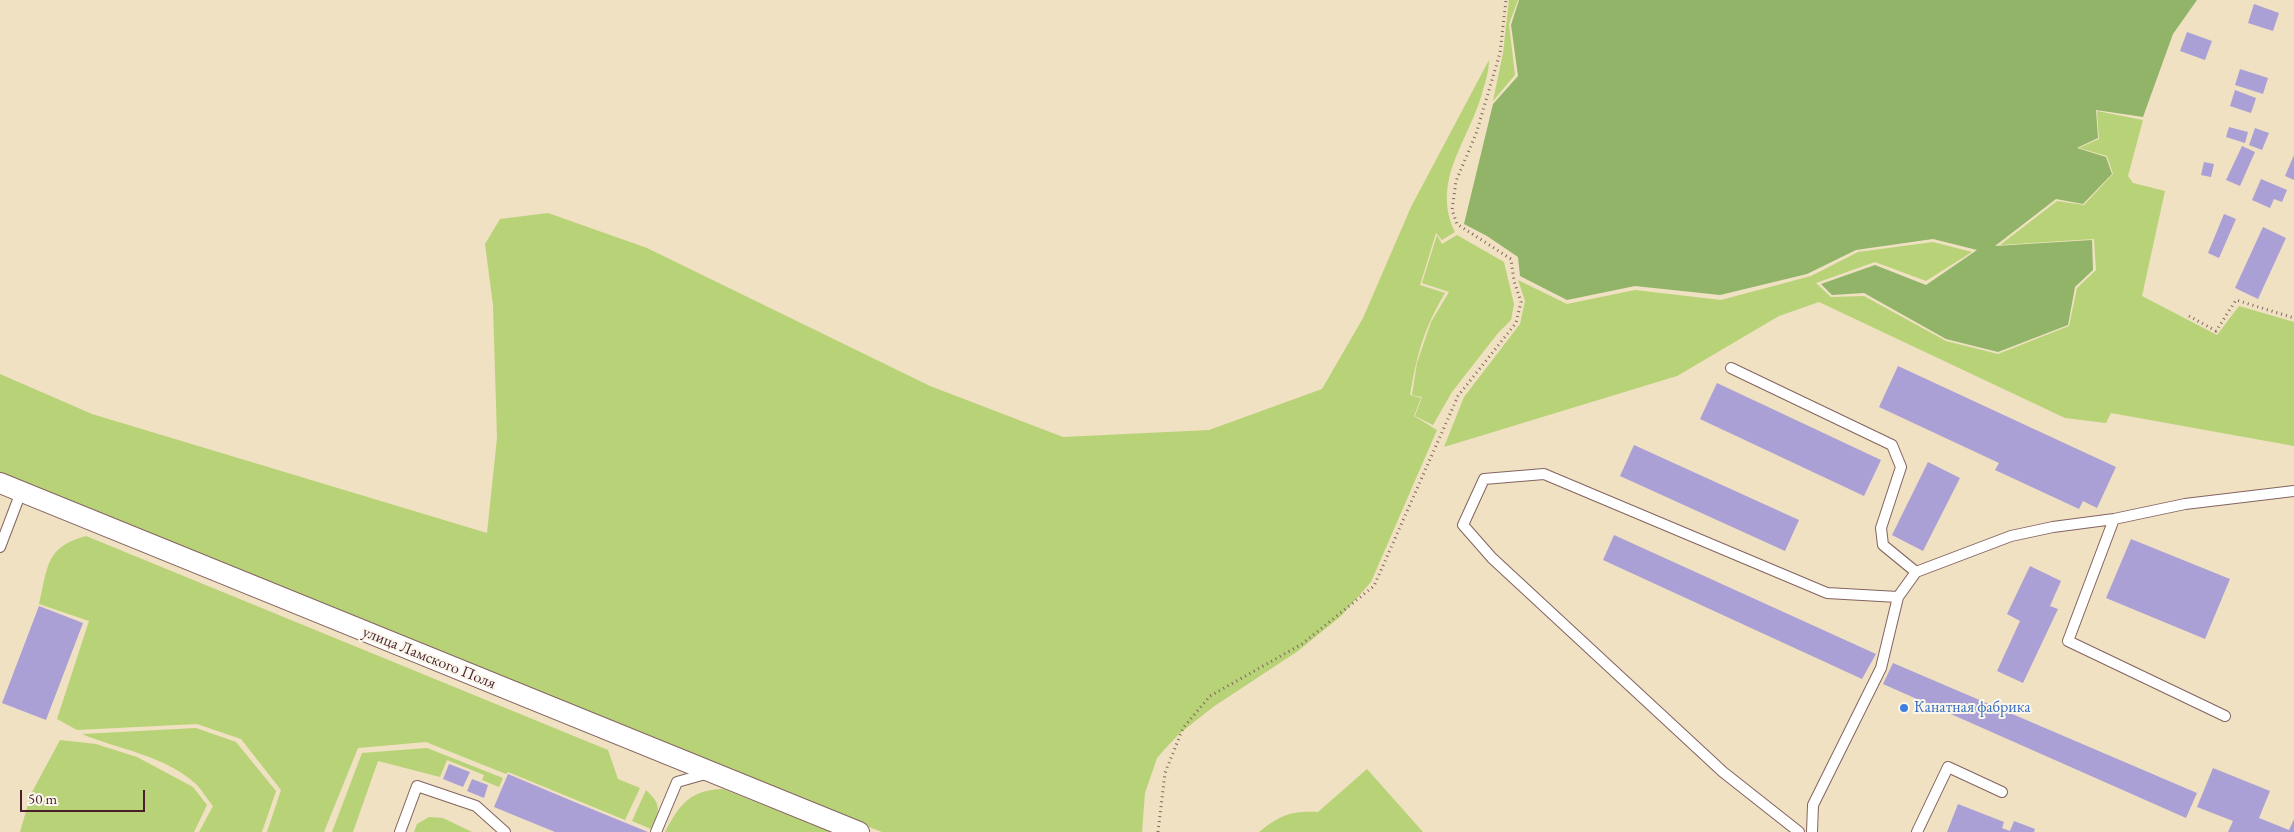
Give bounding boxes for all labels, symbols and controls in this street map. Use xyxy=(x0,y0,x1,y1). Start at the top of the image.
street label: улица Ламского Поля xyxy=(359,622,499,694)
place label: Канатная фабрика xyxy=(1914,698,2031,718)
marker: Канатная фабрика xyxy=(1898,702,1910,714)
scale bar xyxy=(22,780,148,812)
text: 50 m xyxy=(28,789,57,808)

